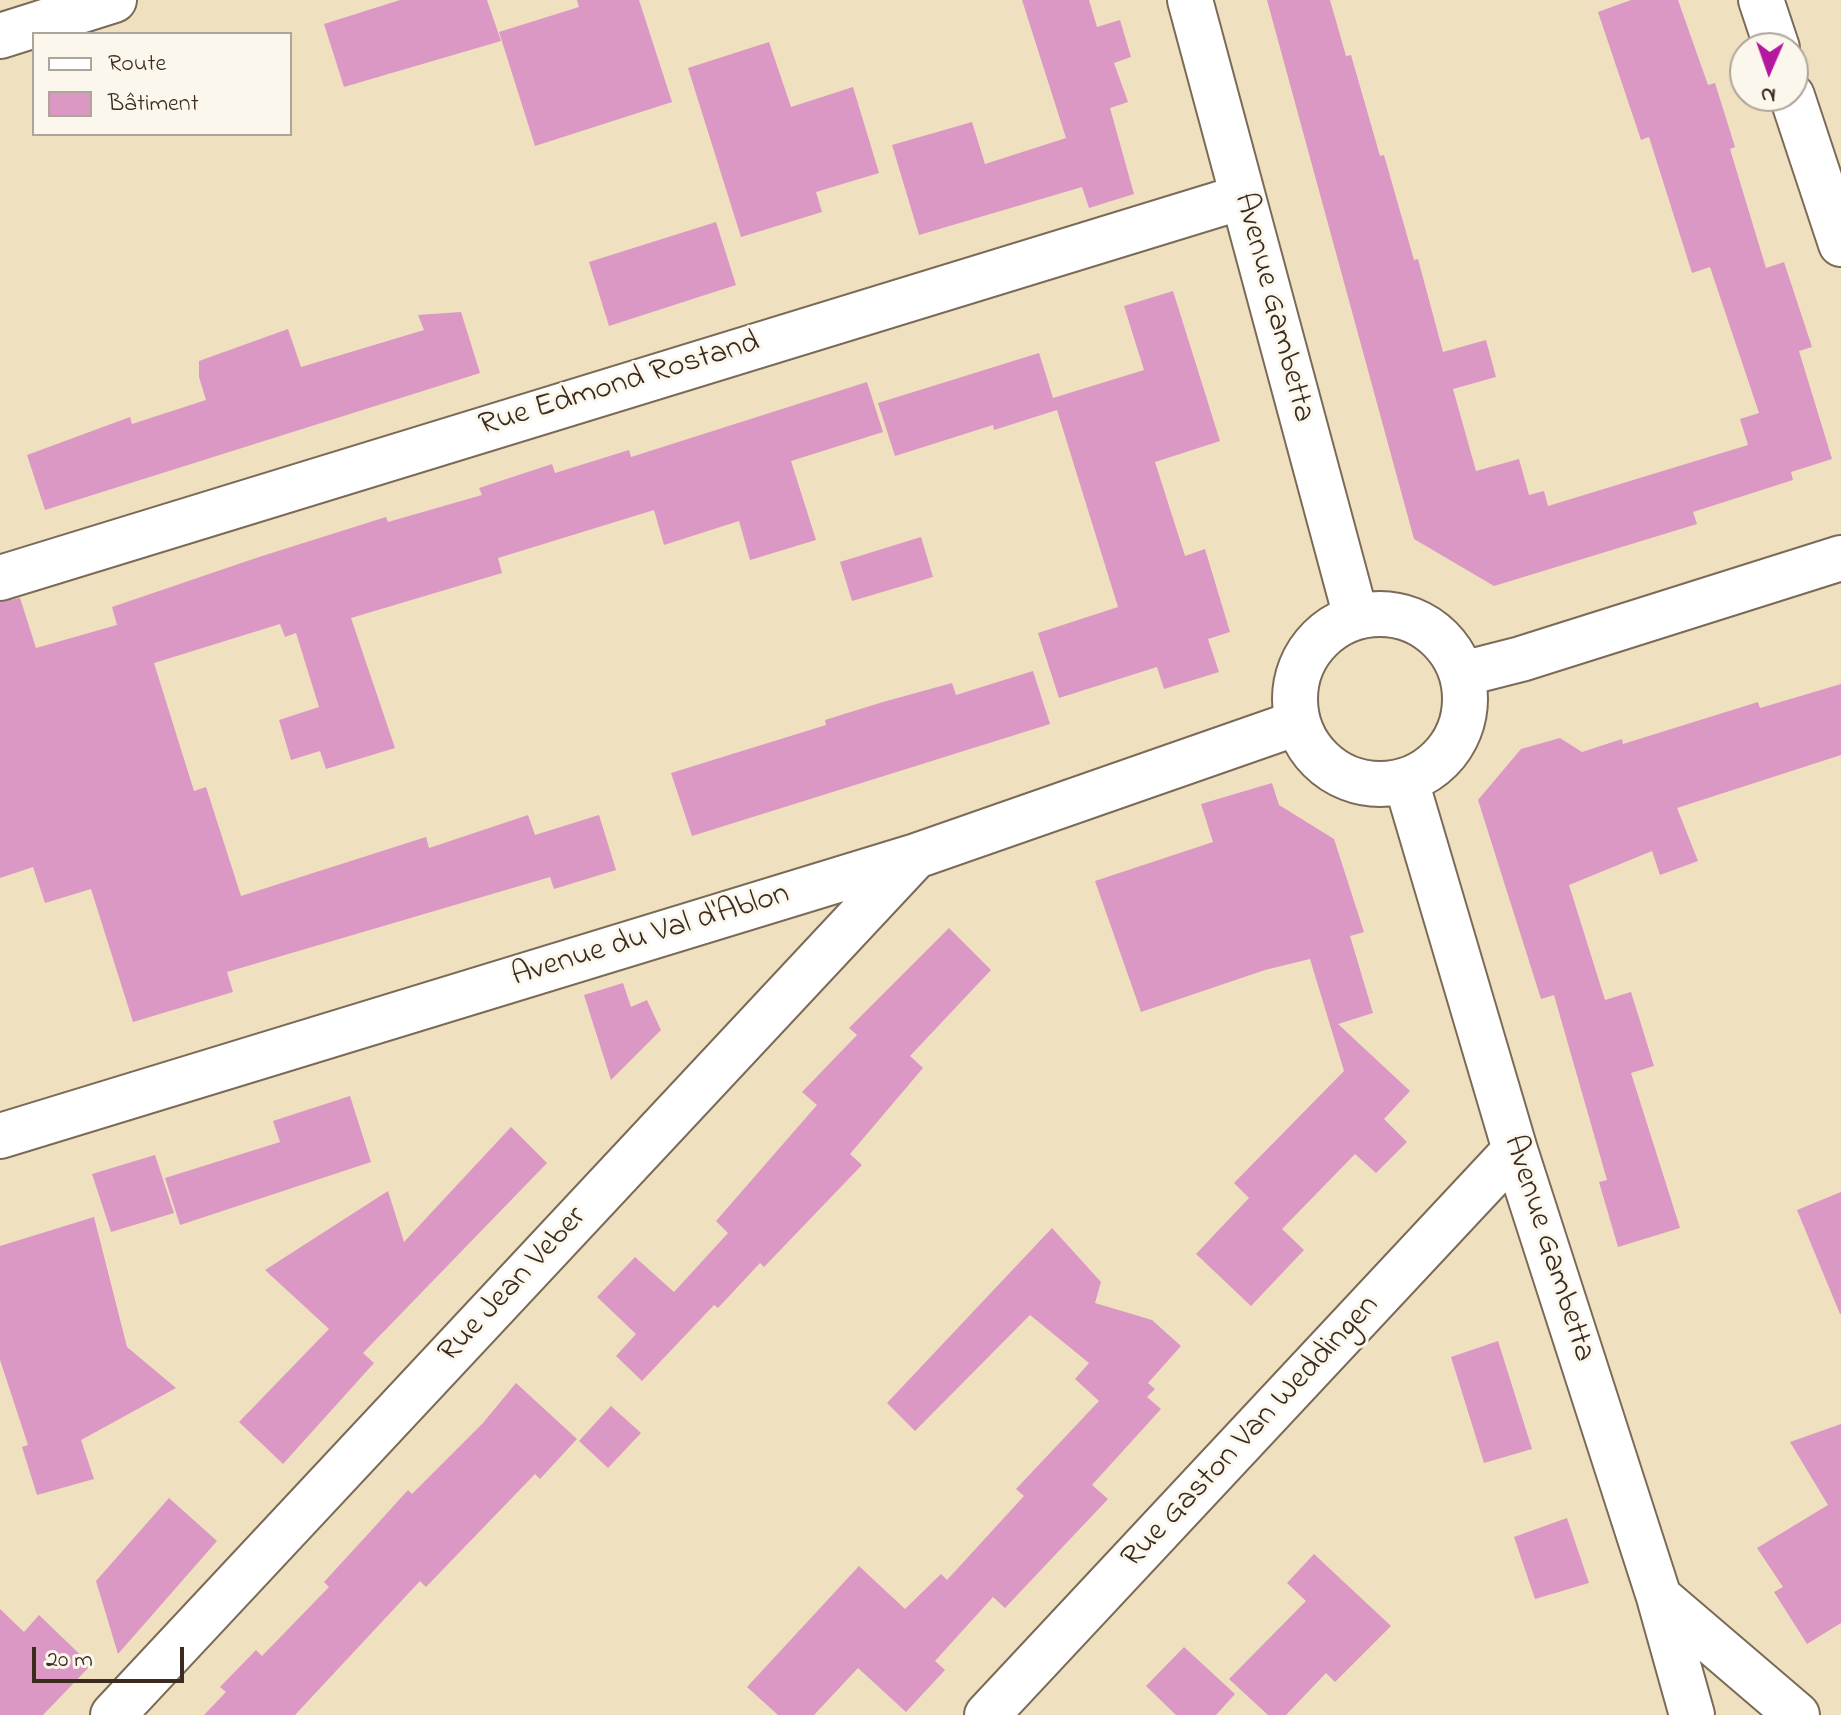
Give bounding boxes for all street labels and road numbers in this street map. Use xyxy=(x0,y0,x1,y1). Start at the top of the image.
street label: Avenue Gambetta xyxy=(1223,189,1321,427)
street label: Rue Edmond Rostand xyxy=(475,325,765,447)
street label: Avenue du Val d'Ablon xyxy=(508,876,794,998)
street label: Avenue Gambetta xyxy=(1492,1131,1602,1367)
street label: Rue Jean Veber xyxy=(432,1200,596,1372)
street label: Rue Gaston Van Weddingen xyxy=(1115,1288,1389,1578)

